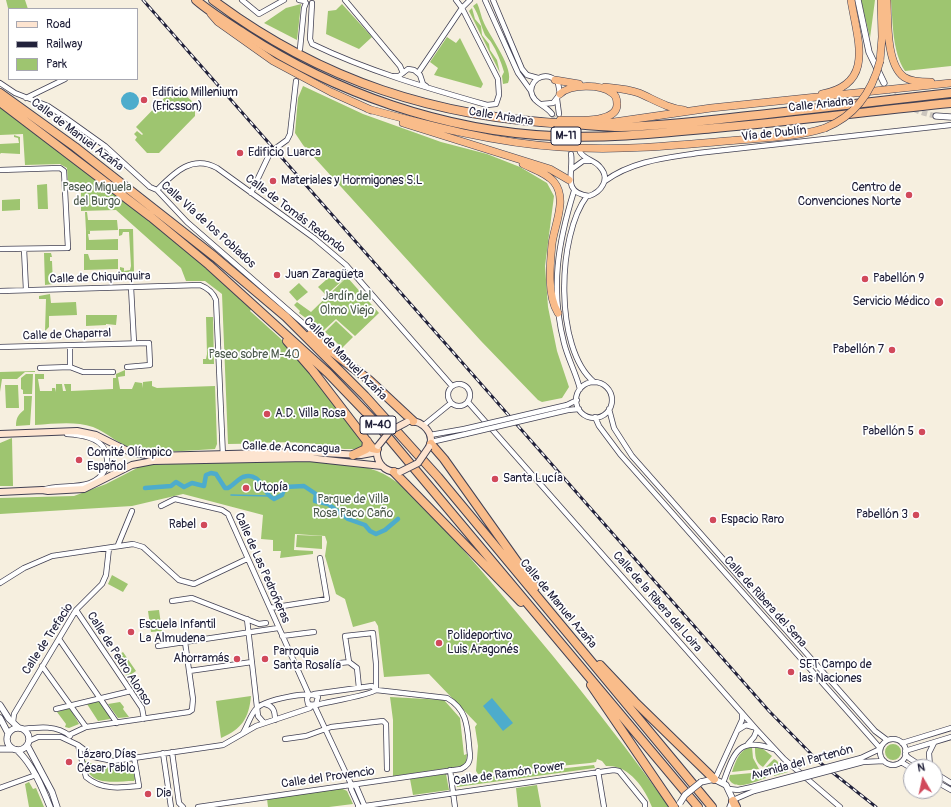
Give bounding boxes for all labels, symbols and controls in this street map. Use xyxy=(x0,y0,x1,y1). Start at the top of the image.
legend xyxy=(8,8,138,80)
text: Road xyxy=(46,17,71,32)
text: Railway xyxy=(46,37,82,52)
text: Park xyxy=(46,57,67,72)
place label: Edificio Millenium (Ericsson) xyxy=(152,86,238,114)
street label: Calle Ariadna xyxy=(788,94,854,116)
marker: Edificio Millenium (Ericsson) xyxy=(139,95,149,105)
street label: Calle de Manuel Azaña xyxy=(28,96,126,174)
street label: Calle Ariadna xyxy=(468,105,534,129)
street label: Vía de Dublín xyxy=(741,123,807,145)
road number: M-11 xyxy=(551,127,581,145)
place label: Edificio Luarca xyxy=(248,146,321,160)
marker: Edificio Luarca xyxy=(235,148,245,158)
street label: Calle de Tomás Redondo xyxy=(242,172,348,256)
place label: Materiales y Hormigones S.L xyxy=(281,174,423,188)
marker: Materiales y Hormigones S.L xyxy=(268,176,278,186)
street label: Calle Vía de los Poblados xyxy=(158,179,258,271)
park label: Paseo Miguela del Burgo xyxy=(62,181,132,209)
place label: Centro de Convenciones Norte xyxy=(798,181,901,209)
marker: Centro de Convenciones Norte xyxy=(904,190,914,200)
place label: Juan Zaragüeta xyxy=(285,268,364,282)
street label: Calle de Chiquinquira xyxy=(49,269,151,287)
marker: Juan Zaragüeta xyxy=(272,270,282,280)
place label: Pabellón 9 xyxy=(873,272,924,286)
marker: Pabellón 9 xyxy=(860,274,870,284)
park label: Jardín del Olmo Viejo xyxy=(320,290,374,318)
place label: Servicio Médico xyxy=(852,295,930,309)
marker: Servicio Médico xyxy=(933,296,945,308)
street label: Calle de Manuel Azaña xyxy=(300,314,390,404)
street label: Calle de Chaparral xyxy=(22,326,112,344)
place label: Pabellón 7 xyxy=(832,343,884,357)
marker: Pabellón 7 xyxy=(887,345,897,355)
park label: Paseo sobre M-40 xyxy=(208,348,300,362)
place label: A.D. Villa Rosa xyxy=(275,407,346,421)
marker: A.D. Villa Rosa xyxy=(262,409,272,419)
road number: M-40 xyxy=(360,416,396,434)
place label: Pabellón 5 xyxy=(862,425,914,439)
marker: Pabellón 5 xyxy=(917,427,927,437)
street label: Calle de Aconcagua xyxy=(242,439,340,457)
place label: Comité Olímpico Español xyxy=(87,446,172,474)
marker: Comité Olímpico Español xyxy=(74,455,84,465)
place label: Santa Lucía xyxy=(503,472,563,486)
marker: Santa Lucía xyxy=(490,474,500,484)
place label: Utopía xyxy=(254,481,288,495)
marker: Utopía xyxy=(241,483,251,493)
park label: Parque de Villa Rosa Paco Caño xyxy=(313,493,393,521)
place label: Pabellón 3 xyxy=(856,508,908,522)
marker: Pabellón 3 xyxy=(911,510,921,520)
street label: Calle de Las Pedroñeras xyxy=(231,511,293,625)
place label: Espacio Raro xyxy=(721,513,784,527)
marker: Espacio Raro xyxy=(708,515,718,525)
place label: Rabel xyxy=(169,518,196,532)
marker: Rabel xyxy=(199,520,209,530)
street label: Calle de la Ribera del Loira xyxy=(609,549,705,655)
street label: Calle de Ribera del Sena xyxy=(720,554,810,650)
street label: Calle de Manuel Azaña xyxy=(517,557,599,651)
street label: Calle de Trefacio xyxy=(19,600,77,678)
street label: Calle de Pedro Alonso xyxy=(83,610,155,708)
place label: Escuela Infantil La Almudena xyxy=(139,618,216,646)
marker: Escuela Infantil La Almudena xyxy=(126,627,136,637)
place label: Polideportivo Luis Aragonés xyxy=(447,629,518,657)
marker: Polideportivo Luis Aragonés xyxy=(434,638,444,648)
place label: Parroquia Santa Rosalía xyxy=(273,645,341,673)
place label: Ahorramás xyxy=(173,652,229,666)
marker: Ahorramás xyxy=(232,654,242,664)
marker: Parroquia Santa Rosalía xyxy=(260,654,270,664)
place label: SET Campo de las Naciones xyxy=(799,658,872,686)
marker: SET Campo de las Naciones xyxy=(786,667,796,677)
street label: Avenida del Partenón xyxy=(749,742,855,784)
place label: Lázaro Días César Pablo xyxy=(77,748,136,776)
marker: Lázaro Días César Pablo xyxy=(64,757,74,767)
street label: Calle de Ramón Power xyxy=(452,759,566,789)
north arrow xyxy=(903,759,943,799)
text: N xyxy=(917,761,926,775)
street label: Calle del Provencio xyxy=(280,764,376,792)
place label: Dia xyxy=(156,787,171,801)
marker: Dia xyxy=(143,789,153,799)

